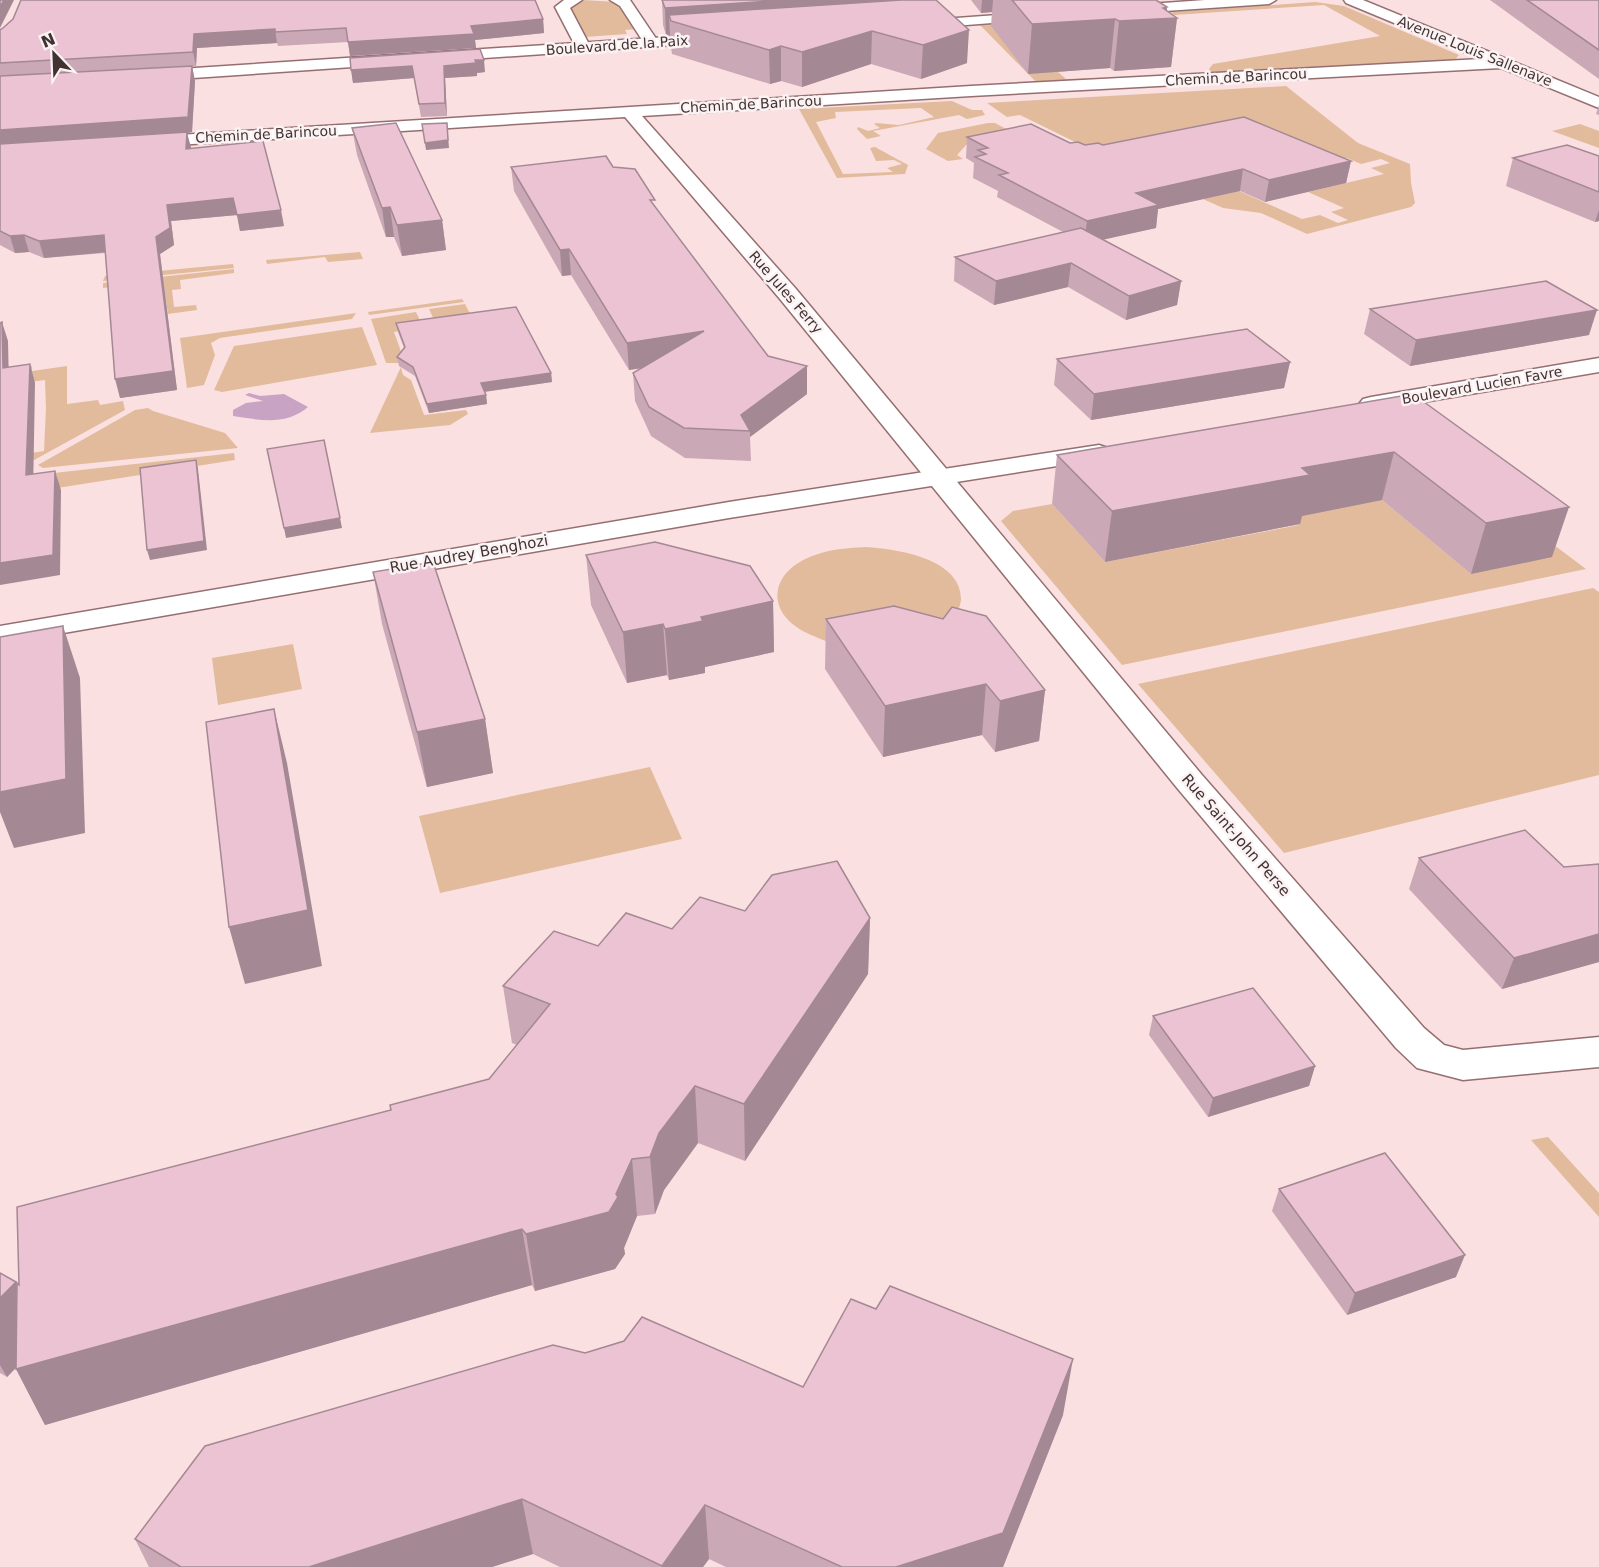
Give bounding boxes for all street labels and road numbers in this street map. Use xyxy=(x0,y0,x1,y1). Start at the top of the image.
street label: Avenue Louis Sallenave xyxy=(1395,13,1555,89)
street label: Boulevard de la Paix xyxy=(545,32,689,58)
street label: Chemin de Barincou xyxy=(1165,65,1307,89)
street label: Chemin de Barincou xyxy=(680,92,822,116)
street label: Chemin de Barincou xyxy=(195,122,337,146)
street label: Rue Jules Ferry xyxy=(746,248,826,336)
street label: Boulevard Lucien Favre xyxy=(1400,363,1564,407)
street label: Rue Audrey Benghozi xyxy=(388,531,550,577)
street label: Rue Saint-John Perse xyxy=(1178,770,1294,900)

